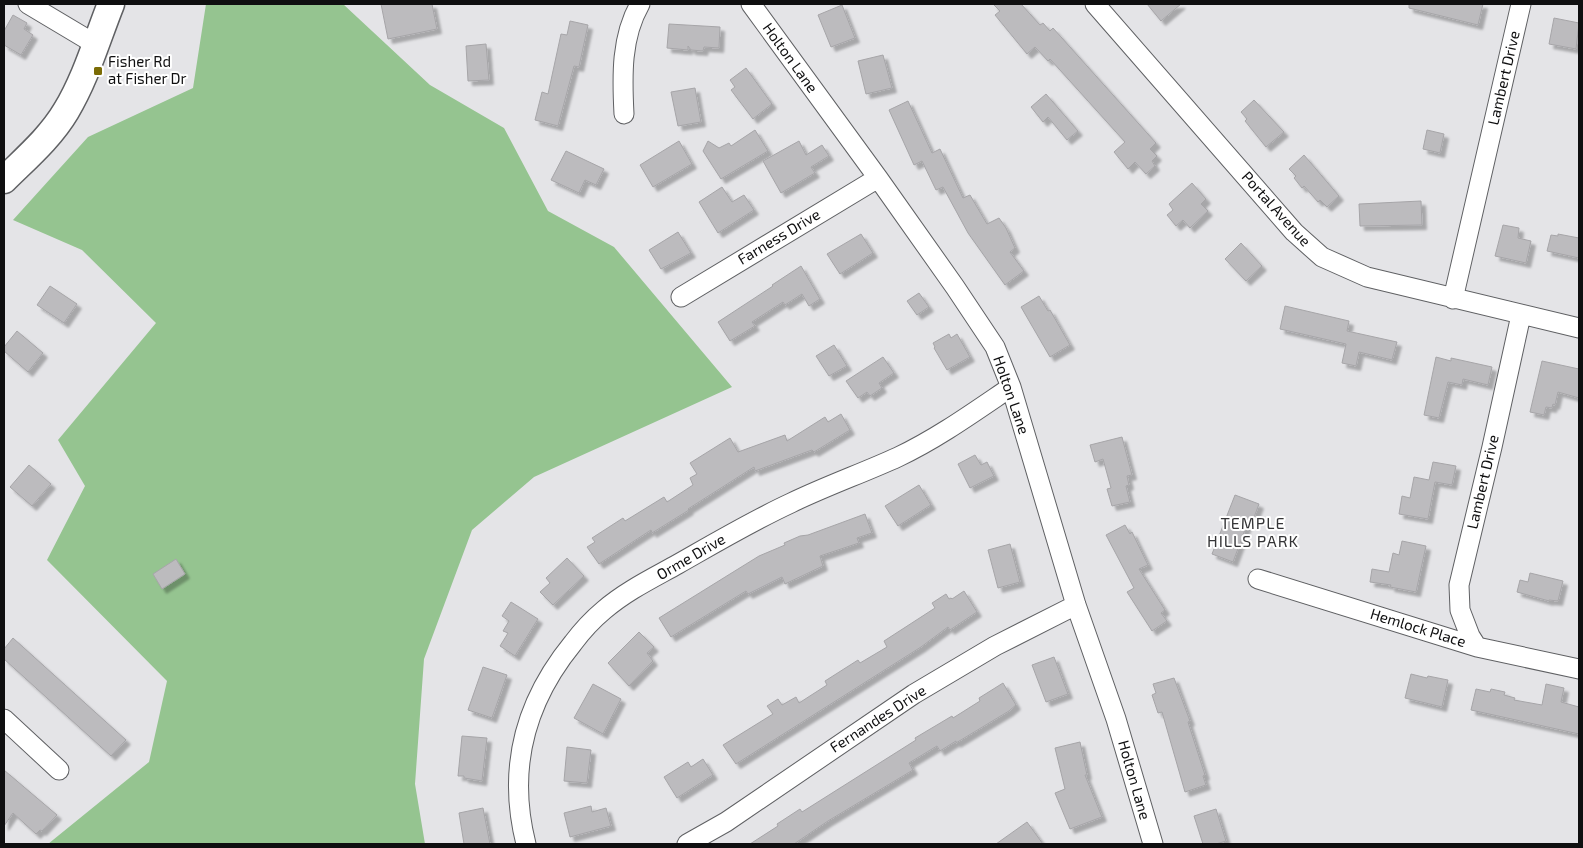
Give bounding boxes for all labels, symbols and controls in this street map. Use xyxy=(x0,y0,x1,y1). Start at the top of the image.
street label: Holton Lane xyxy=(759,19,822,96)
street label: Lambert Drive xyxy=(1483,29,1523,127)
place label: Fisher Rd at Fisher Dr xyxy=(108,52,187,87)
marker: Fisher Rd at Fisher Dr xyxy=(92,65,104,77)
street label: Portal Avenue xyxy=(1238,167,1315,249)
street label: Farness Drive xyxy=(734,204,823,268)
street label: Holton Lane xyxy=(990,353,1034,436)
street label: Lambert Drive xyxy=(1462,433,1502,531)
district label: TEMPLE HILLS PARK xyxy=(1207,513,1299,550)
street label: Orme Drive xyxy=(653,529,728,583)
street label: Hemlock Place xyxy=(1368,604,1468,650)
street label: Fernandes Drive xyxy=(826,680,929,756)
street label: Holton Lane xyxy=(1115,738,1155,822)

